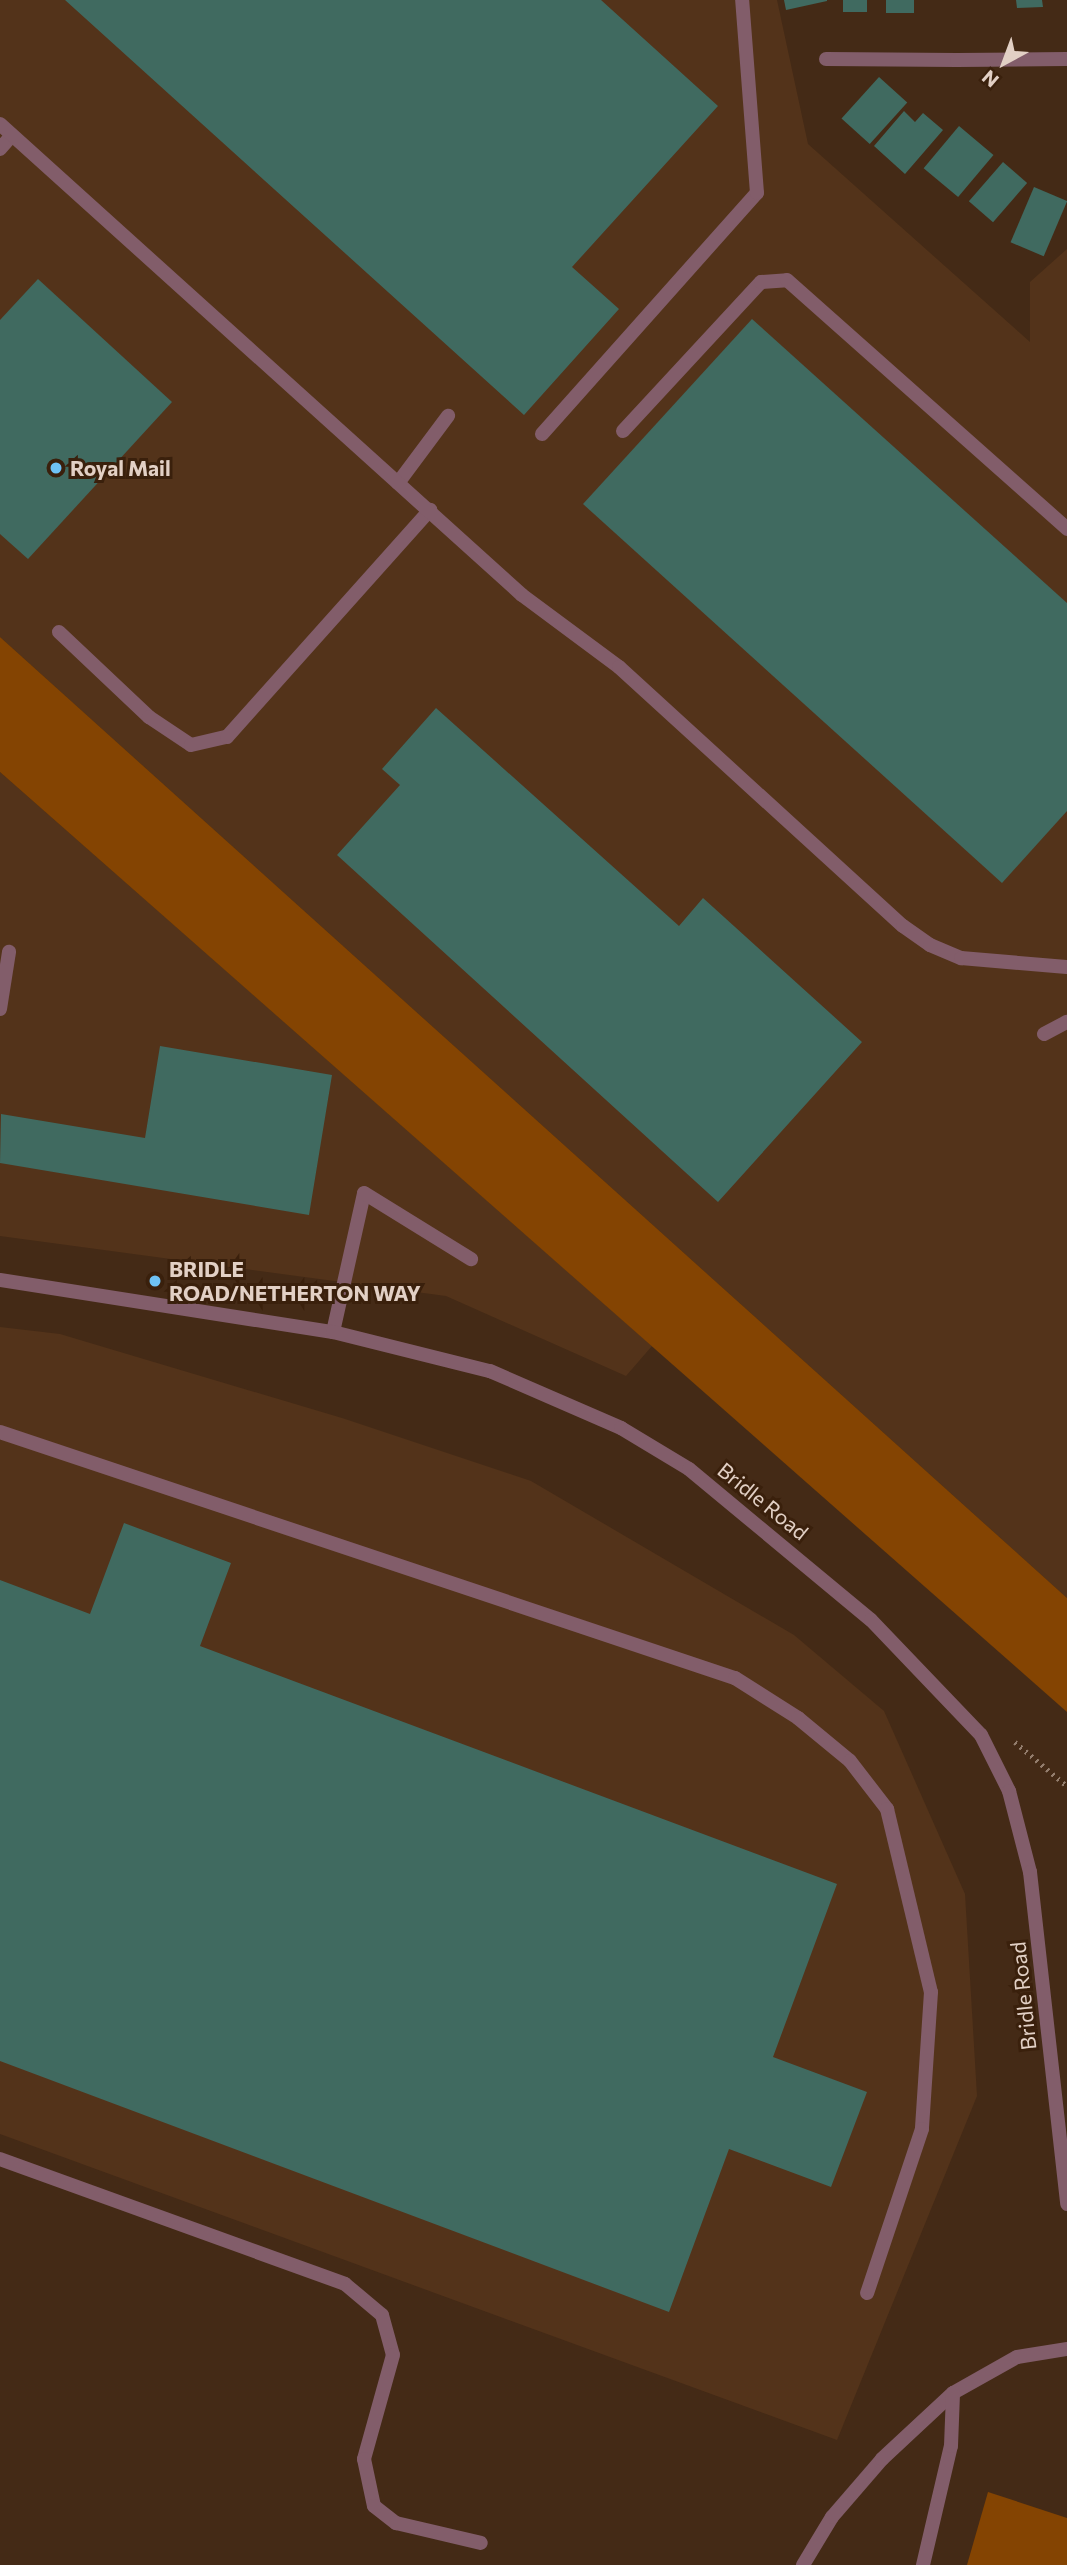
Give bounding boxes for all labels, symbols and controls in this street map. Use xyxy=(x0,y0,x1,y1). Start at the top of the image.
north arrow xyxy=(969,28,1039,98)
text: N xyxy=(977,66,1003,93)
place label: Royal Mail xyxy=(70,455,171,481)
marker: Royal Mail xyxy=(48,460,64,476)
place label: BRIDLE ROAD/NETHERTON WAY xyxy=(169,1256,421,1306)
marker: BRIDLE ROAD/NETHERTON WAY xyxy=(147,1273,163,1289)
street label: Bridle Road xyxy=(713,1457,813,1545)
street label: Bridle Road xyxy=(1005,1941,1041,2051)

